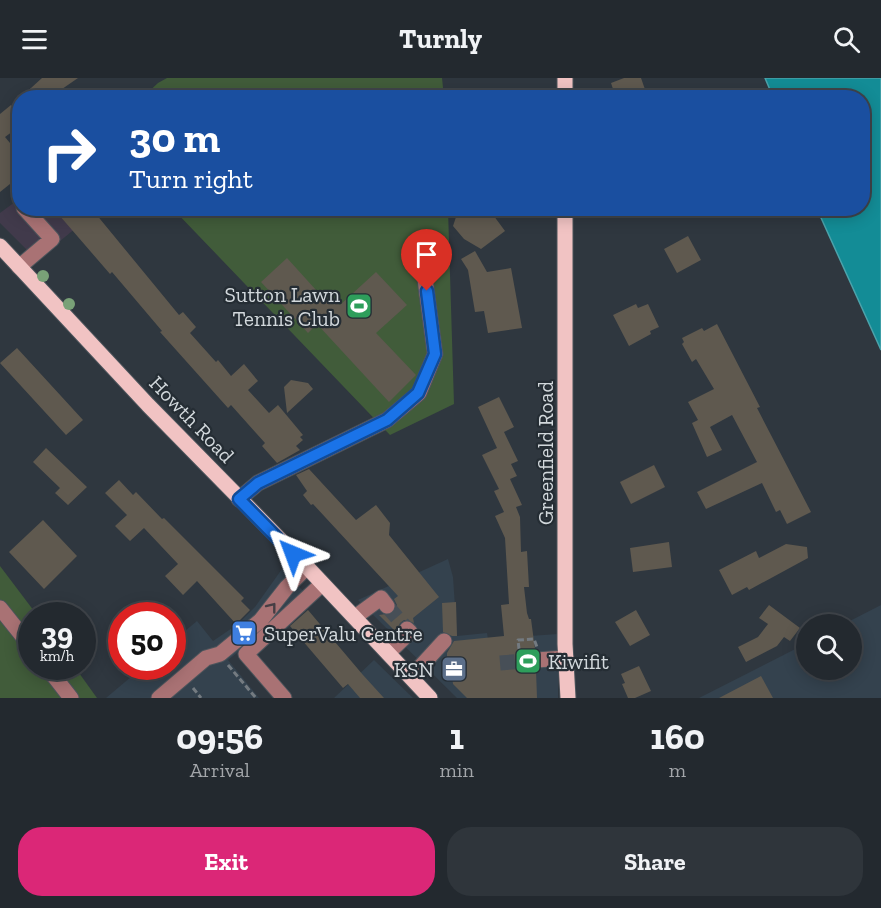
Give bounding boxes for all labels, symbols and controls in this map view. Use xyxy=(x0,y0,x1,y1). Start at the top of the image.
icon: menu xyxy=(18,23,51,56)
text: Turnly xyxy=(399,23,482,55)
icon: search xyxy=(830,23,863,56)
text: 30 m xyxy=(129,112,220,163)
icon: right xyxy=(30,114,108,192)
text: Turn right xyxy=(129,163,253,195)
pin xyxy=(401,229,452,291)
icon: arrive xyxy=(410,238,443,271)
place label: Sutton Lawn Tennis Club xyxy=(225,282,340,331)
sports icon: Sutton Lawn Tennis Club xyxy=(344,291,374,321)
street label: Howth Road xyxy=(144,370,240,468)
street label: Greenfield Road xyxy=(533,381,558,525)
position arrow xyxy=(261,522,325,586)
speed limit sign: 50 xyxy=(108,602,186,680)
one-way arrow xyxy=(264,603,275,614)
map controls xyxy=(796,614,862,680)
button: search xyxy=(796,614,862,680)
text: 39 xyxy=(41,616,73,652)
supermarket icon: SuperValu Centre xyxy=(229,618,259,648)
place label: SuperValu Centre xyxy=(264,621,423,646)
sports icon: Kiwifit xyxy=(513,646,543,676)
text: km/h xyxy=(40,647,74,665)
place label: Kiwifit xyxy=(548,649,609,674)
office icon: KSN xyxy=(439,654,469,684)
place label: KSN xyxy=(394,657,434,682)
text: 09:56 xyxy=(176,715,263,758)
text: 1 xyxy=(449,715,464,758)
text: 160 xyxy=(650,715,705,758)
text: Arrival xyxy=(190,758,250,782)
text: min xyxy=(440,758,474,782)
text: m xyxy=(669,758,686,782)
button: Exit xyxy=(18,827,435,896)
button: Share xyxy=(447,827,863,896)

